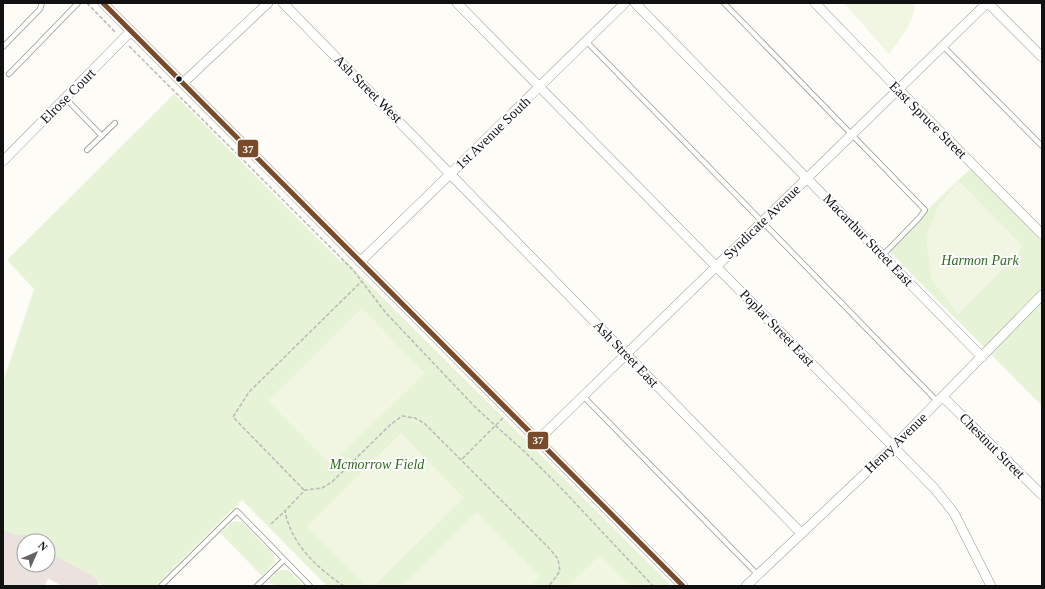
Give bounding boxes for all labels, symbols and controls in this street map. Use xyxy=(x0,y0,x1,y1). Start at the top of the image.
street label: Ash Street West xyxy=(331,52,405,126)
street label: Elrose Court xyxy=(38,65,99,126)
unlabelled marker xyxy=(174,74,184,84)
street label: East Spruce Street xyxy=(886,78,970,162)
street label: 1st Avenue South xyxy=(453,94,533,172)
line badge: 37 xyxy=(237,139,259,158)
text: 37 xyxy=(243,143,254,155)
street label: Syndicate Avenue xyxy=(721,182,803,262)
street label: Macarthur Street East xyxy=(820,191,916,289)
park label: Harmon Park xyxy=(940,253,1019,268)
street label: Poplar Street East xyxy=(737,287,817,369)
street label: Ash Street East xyxy=(591,318,661,390)
street label: Henry Avenue xyxy=(862,410,930,476)
street label: Chestnut Street xyxy=(956,410,1028,482)
line badge: 37 xyxy=(527,431,549,450)
text: 37 xyxy=(533,434,544,446)
park label: Mcmorrow Field xyxy=(329,457,425,472)
north arrow xyxy=(16,533,56,573)
text: N xyxy=(36,539,50,553)

